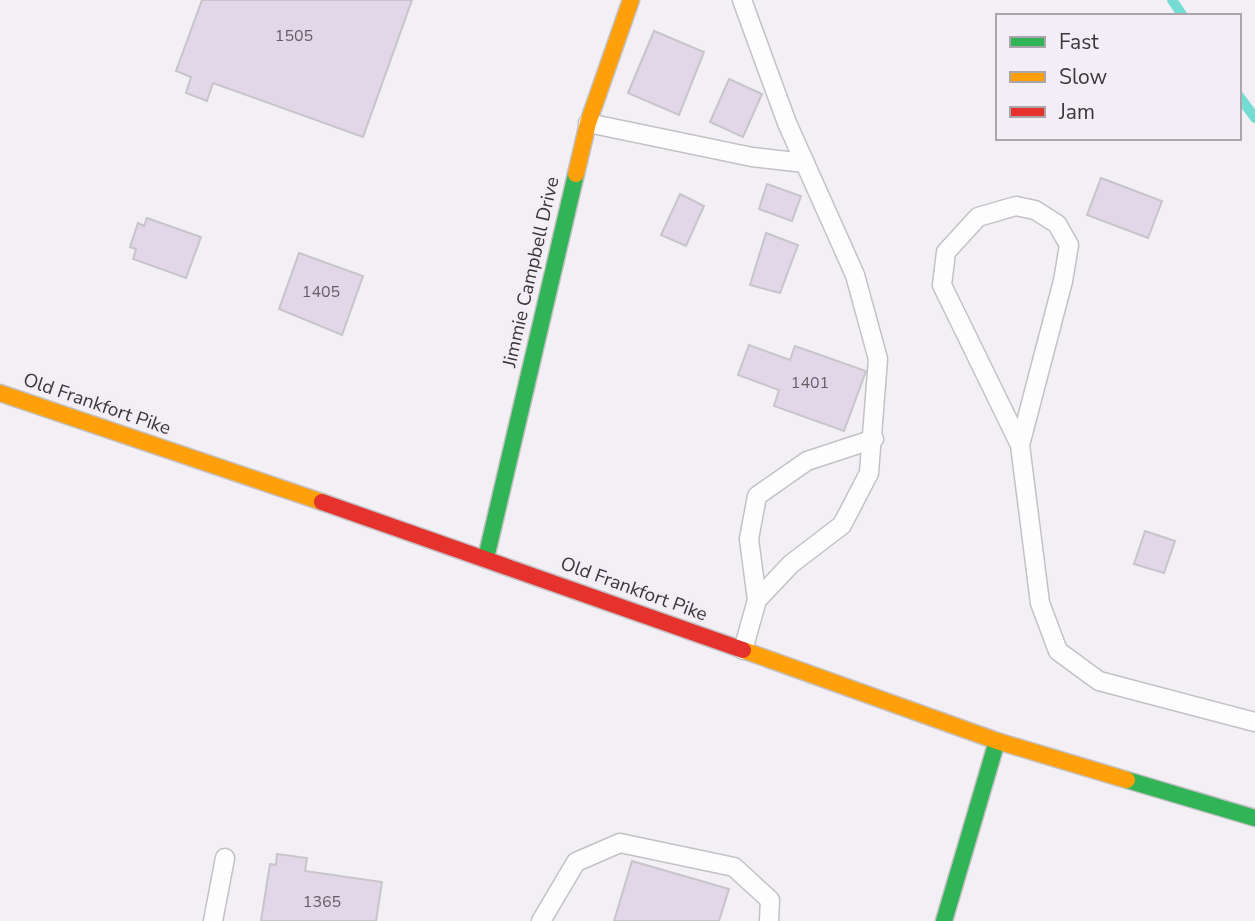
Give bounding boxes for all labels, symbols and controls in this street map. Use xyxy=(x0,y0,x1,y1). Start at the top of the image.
legend xyxy=(996,14,1241,140)
house number: 1505 xyxy=(275,25,313,47)
text: Fast xyxy=(1059,28,1099,56)
text: Slow xyxy=(1059,63,1108,91)
text: Jam xyxy=(1058,98,1095,126)
street label: Jimmie Campbell Drive xyxy=(496,174,566,371)
house number: 1405 xyxy=(302,281,340,303)
street label: Old Frankfort Pike xyxy=(20,367,174,441)
house number: 1401 xyxy=(791,372,829,394)
street label: Old Frankfort Pike xyxy=(557,550,711,628)
house number: 1365 xyxy=(303,891,341,913)

